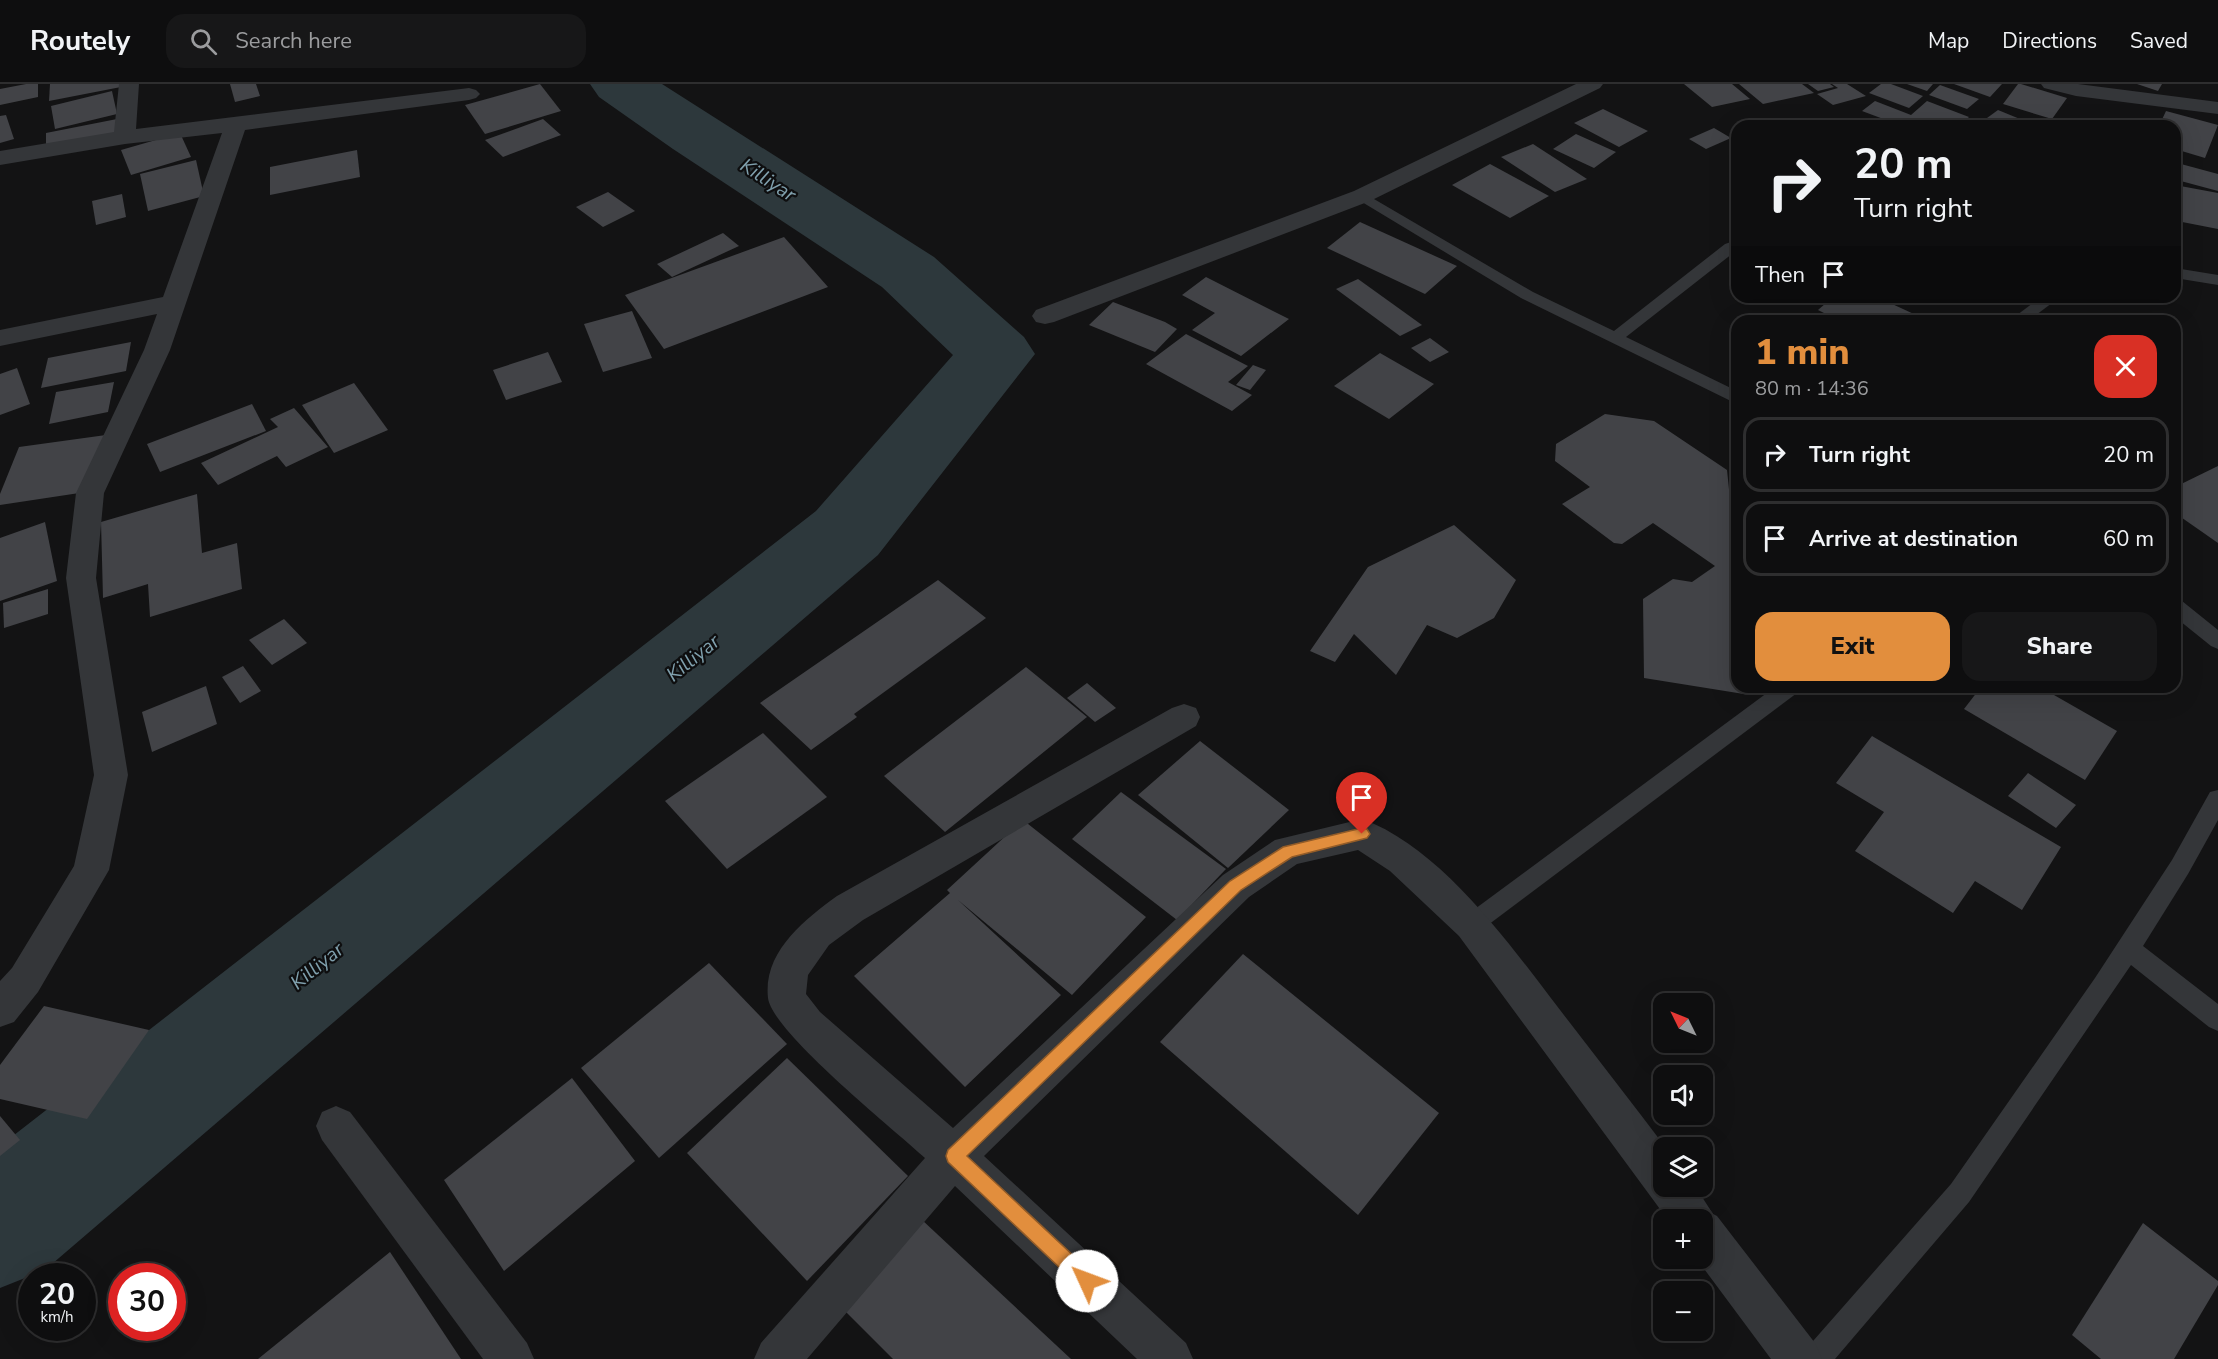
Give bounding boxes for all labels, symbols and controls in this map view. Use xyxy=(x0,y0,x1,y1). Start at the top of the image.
search box xyxy=(166,14,586,68)
text: Routely xyxy=(30,22,130,60)
icon: search xyxy=(187,25,220,58)
text: Search here xyxy=(235,26,352,56)
text: Map xyxy=(1928,27,1969,55)
text: Directions xyxy=(2002,27,2097,55)
text: Saved xyxy=(2130,27,2188,55)
text: 20 m xyxy=(1854,136,1953,193)
icon: right xyxy=(1755,144,1833,222)
water label: Killiyar xyxy=(735,152,802,209)
text: Turn right xyxy=(1854,190,1972,227)
icon: arrive xyxy=(1817,258,1850,291)
text: Then xyxy=(1755,260,1805,290)
text: 1 min xyxy=(1755,328,1850,377)
button: close xyxy=(2094,335,2157,398)
text: 80 m · 14:36 xyxy=(1755,375,1869,402)
icon: right xyxy=(1758,438,1791,471)
text: Turn right xyxy=(1809,440,1910,470)
text: 20 m xyxy=(2103,440,2154,470)
icon: arrive xyxy=(1758,522,1791,555)
text: Arrive at destination xyxy=(1809,524,2018,554)
text: 60 m xyxy=(2103,524,2154,554)
button: Exit xyxy=(1755,612,1950,681)
button: Share xyxy=(1962,612,2157,681)
water label: Killiyar xyxy=(661,628,726,688)
pin xyxy=(1336,772,1387,834)
icon: arrive xyxy=(1345,781,1378,814)
water label: Killiyar xyxy=(285,936,350,996)
north arrow xyxy=(1653,993,1713,1053)
map controls xyxy=(1653,993,1713,1341)
button: sound xyxy=(1653,1065,1713,1125)
button: layers xyxy=(1653,1137,1713,1197)
button: + xyxy=(1653,1209,1713,1269)
position arrow xyxy=(1055,1249,1119,1313)
speed limit sign: 30 xyxy=(108,1263,186,1341)
text: 20 xyxy=(39,1274,75,1315)
button: − xyxy=(1653,1281,1713,1341)
text: km/h xyxy=(40,1307,74,1327)

